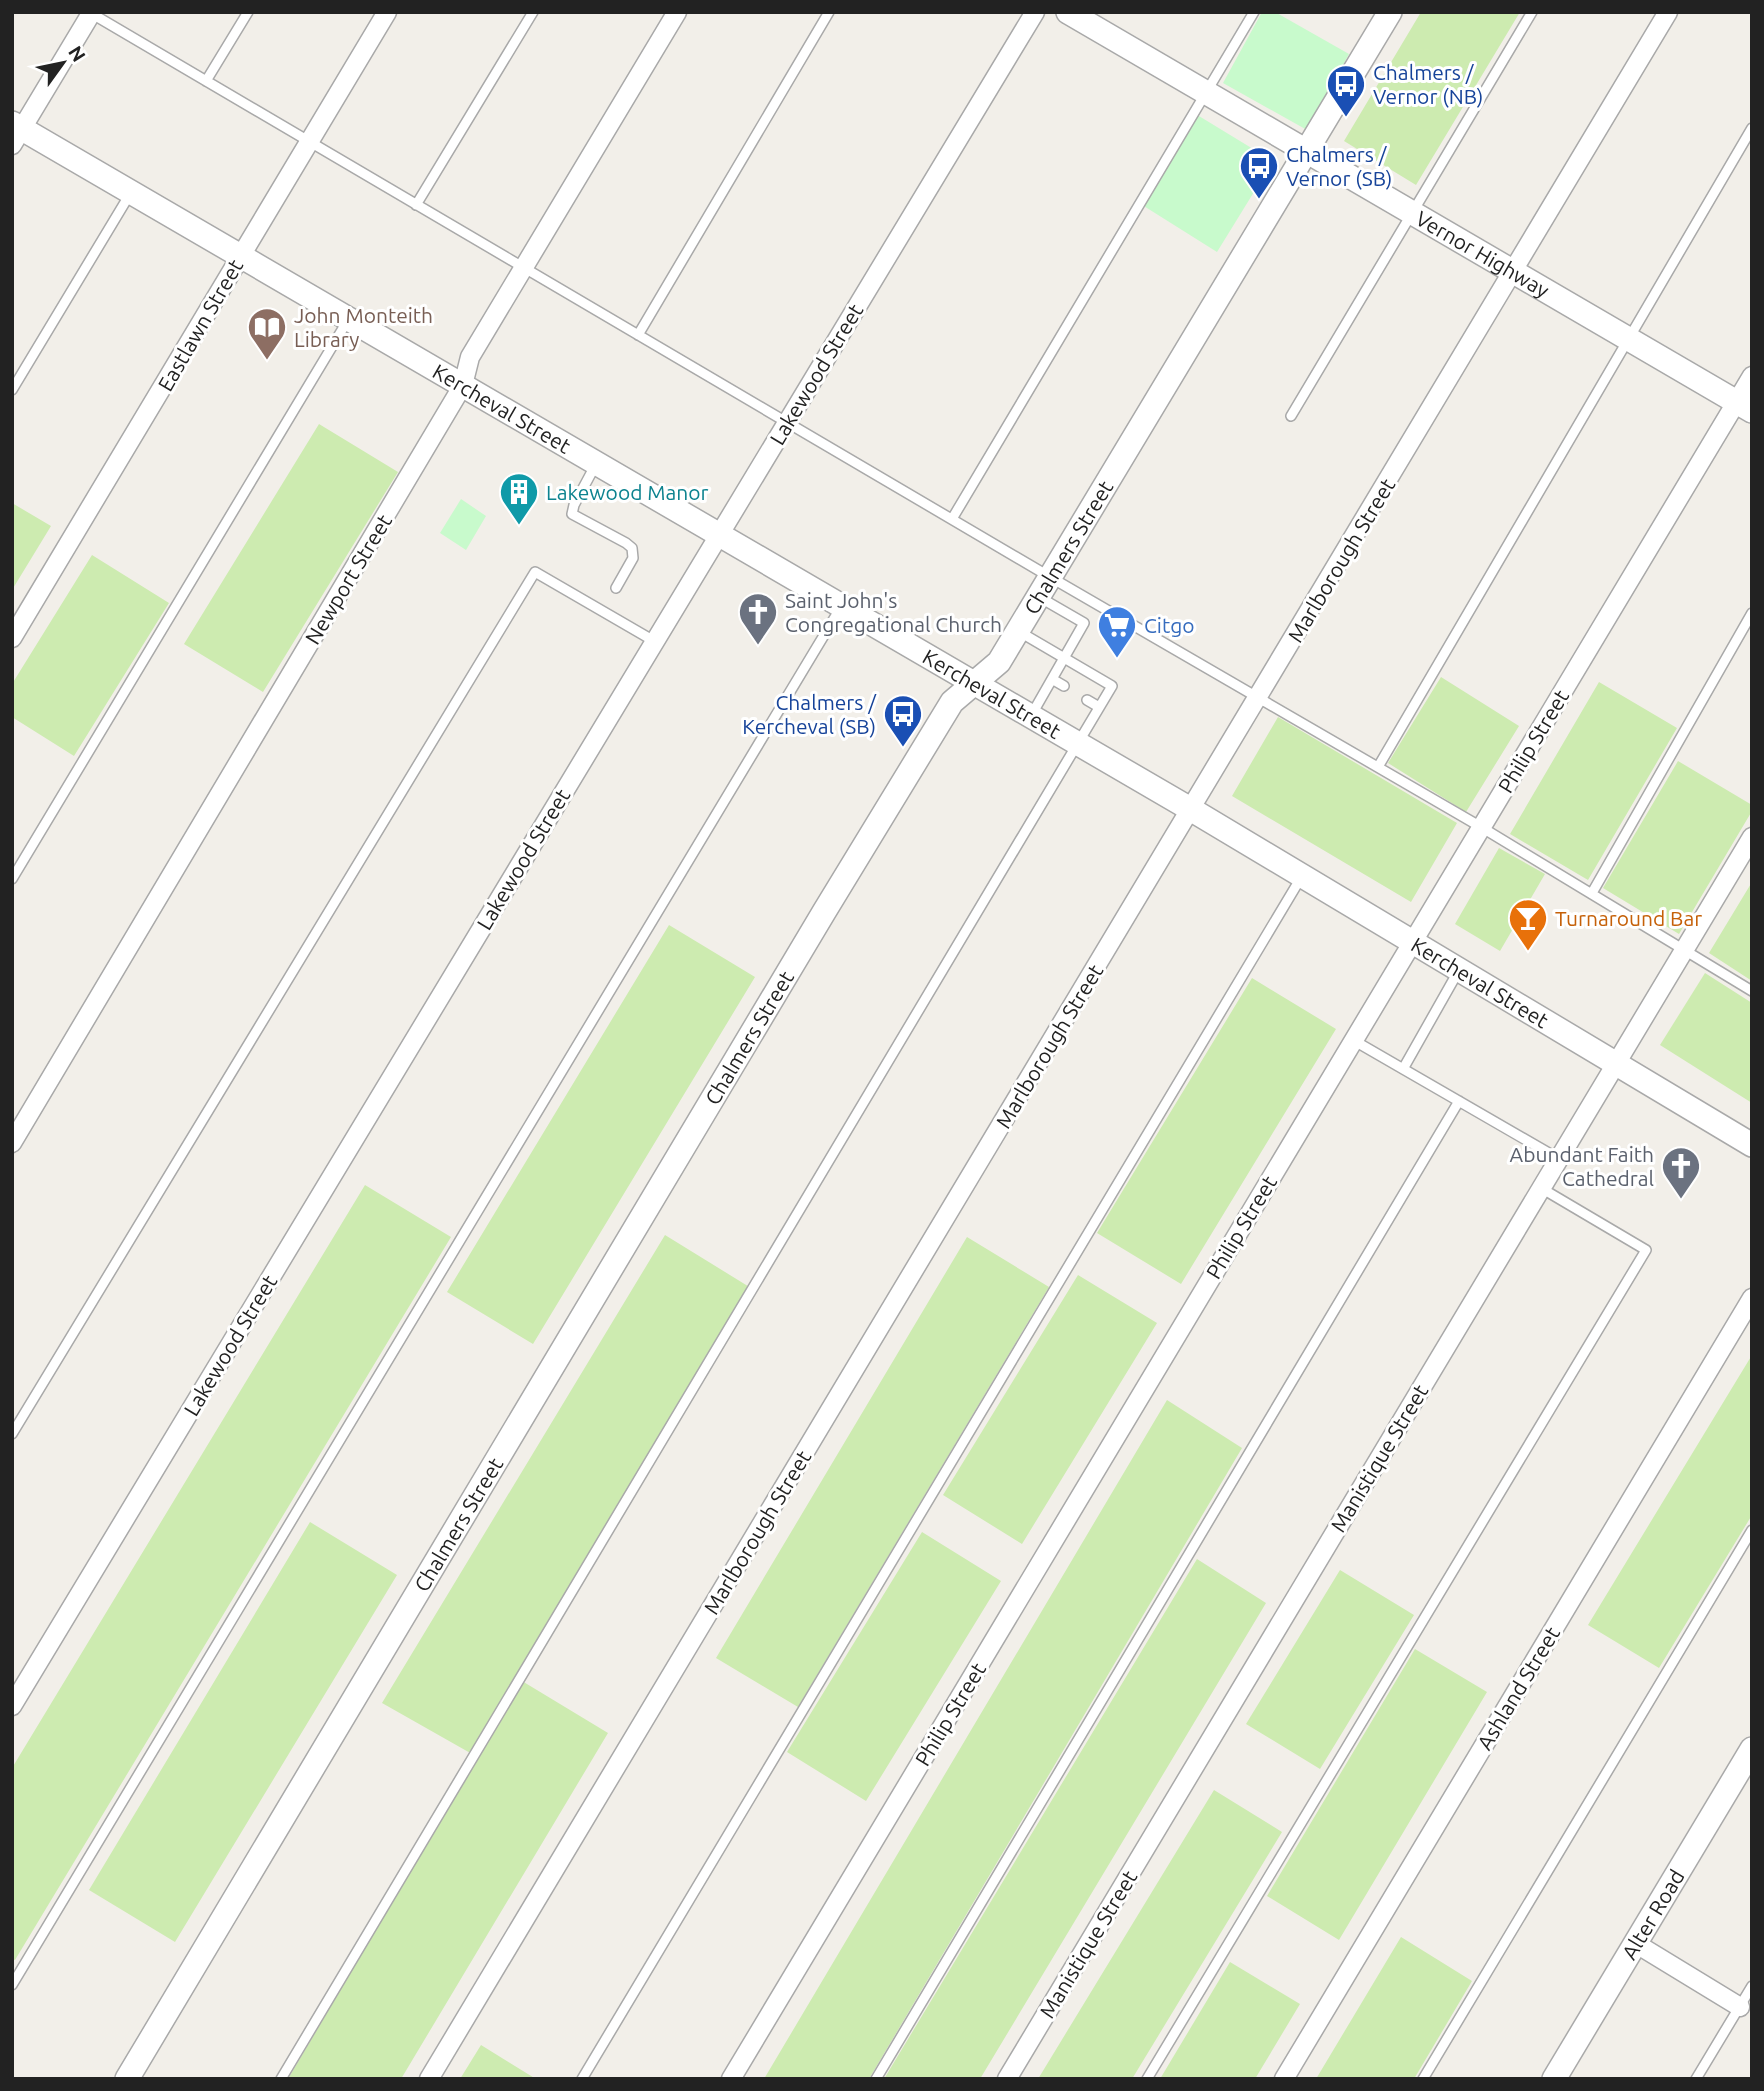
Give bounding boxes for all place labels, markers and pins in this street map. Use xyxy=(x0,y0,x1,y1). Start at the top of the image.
place label: Chalmers / Vernor (NB) xyxy=(1373,60,1483,108)
bus stop icon: Chalmers / Vernor (NB) xyxy=(1325,63,1367,118)
place label: Chalmers / Vernor (SB) xyxy=(1286,142,1392,190)
bus stop icon: Chalmers / Vernor (SB) xyxy=(1238,145,1280,200)
place label: John Monteith Library xyxy=(294,303,433,351)
library icon: John Monteith Library xyxy=(246,306,288,361)
building icon: Lakewood Manor xyxy=(498,471,540,526)
place label: Lakewood Manor xyxy=(546,480,709,504)
place label: Saint John's Congregational Church xyxy=(785,588,1002,636)
church icon: Saint John's Congregational Church xyxy=(737,591,779,646)
supermarket icon: Citgo xyxy=(1096,604,1138,659)
place label: Citgo xyxy=(1144,613,1195,637)
place label: Chalmers / Kercheval (SB) xyxy=(742,690,877,738)
bus stop icon: Chalmers / Kercheval (SB) xyxy=(882,693,924,748)
bar icon: Turnaround Bar xyxy=(1507,897,1549,952)
place label: Turnaround Bar xyxy=(1555,906,1702,930)
place label: Abundant Faith Cathedral xyxy=(1510,1142,1654,1190)
church icon: Abundant Faith Cathedral xyxy=(1660,1145,1702,1200)

